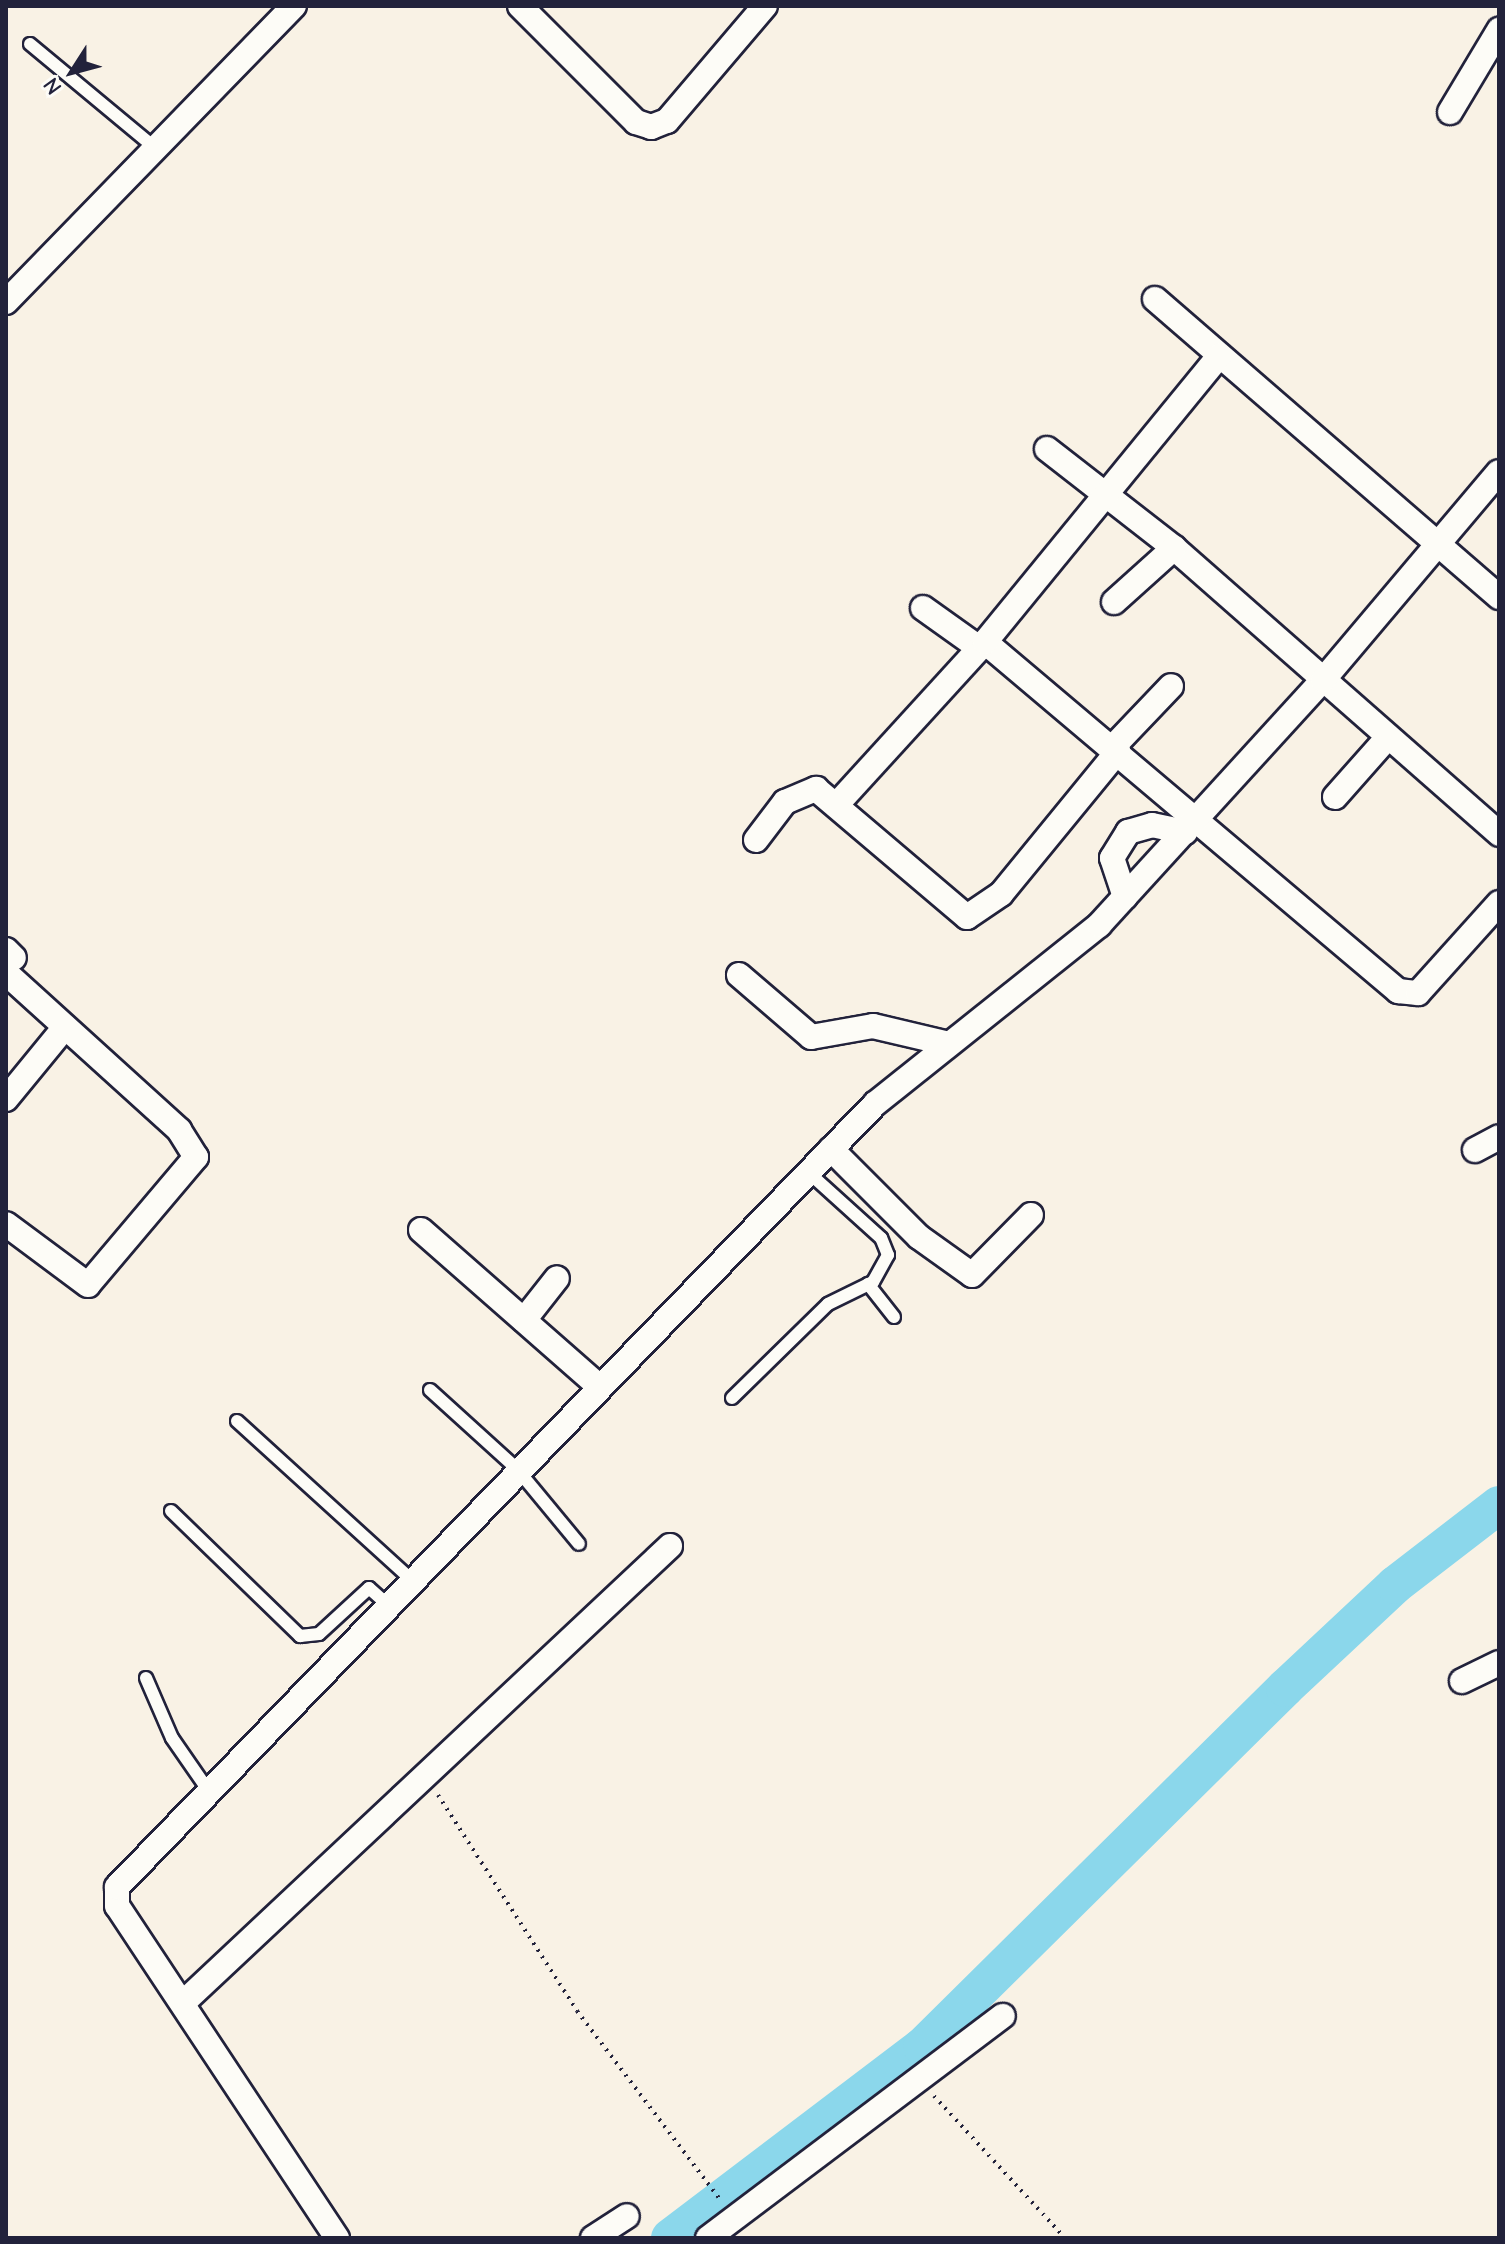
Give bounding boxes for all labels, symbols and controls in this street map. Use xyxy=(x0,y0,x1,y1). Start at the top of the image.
north arrow xyxy=(32,32,112,112)
text: N xyxy=(38,73,67,100)

